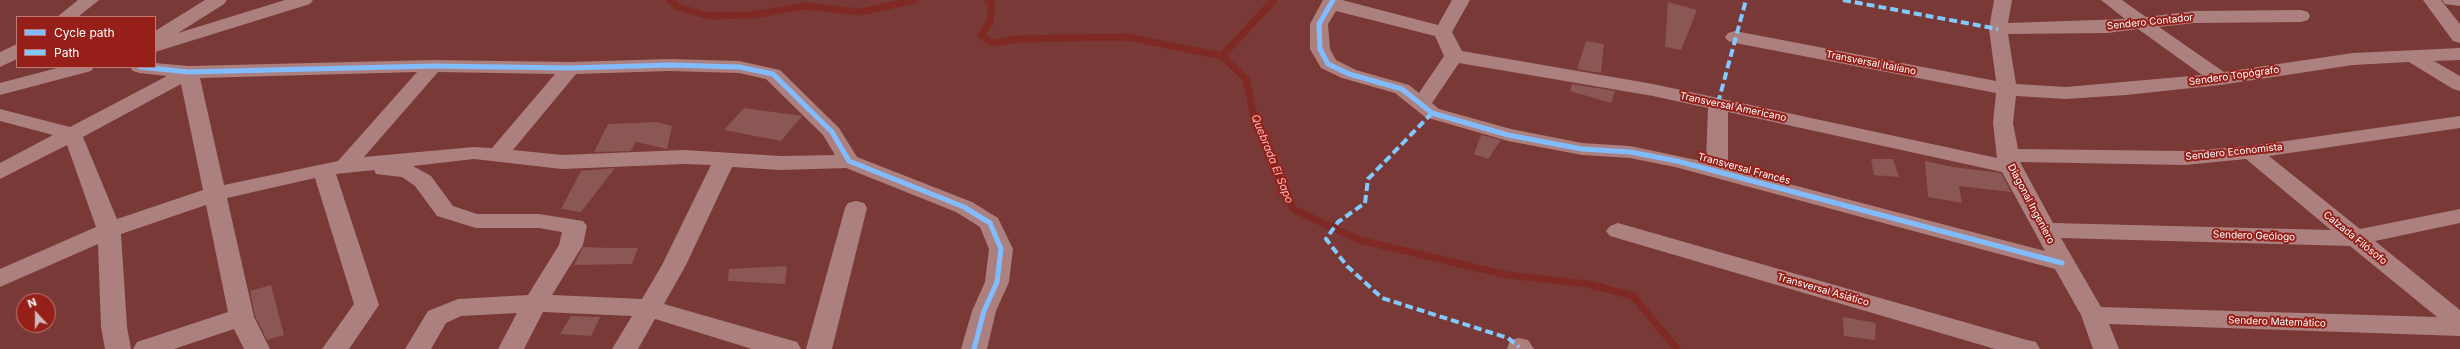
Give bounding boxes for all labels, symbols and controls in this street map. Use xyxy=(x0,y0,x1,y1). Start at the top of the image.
street label: Sendero Contador xyxy=(2106,12,2194,32)
legend xyxy=(16,16,156,68)
text: Cycle path xyxy=(54,25,115,40)
text: Path xyxy=(54,45,79,60)
street label: Transversal Italiano xyxy=(1825,48,1917,78)
street label: Sendero Topógrafo xyxy=(2188,64,2280,88)
street label: Transversal Americano xyxy=(1679,90,1787,124)
water label: Quebrada El Sapo xyxy=(1248,113,1296,205)
street label: Sendero Economista xyxy=(2185,141,2283,163)
street label: Transversal Francés xyxy=(1696,151,1792,187)
street label: Diagonal Ingeniero xyxy=(2005,162,2057,246)
street label: Calzada Filósofo xyxy=(2321,209,2389,267)
street label: Sendero Geólogo xyxy=(2213,229,2295,243)
street label: Transversal Asiático xyxy=(1776,271,1870,309)
north arrow xyxy=(16,293,56,333)
text: N xyxy=(26,295,38,311)
street label: Sendero Matemático xyxy=(2228,314,2326,330)

